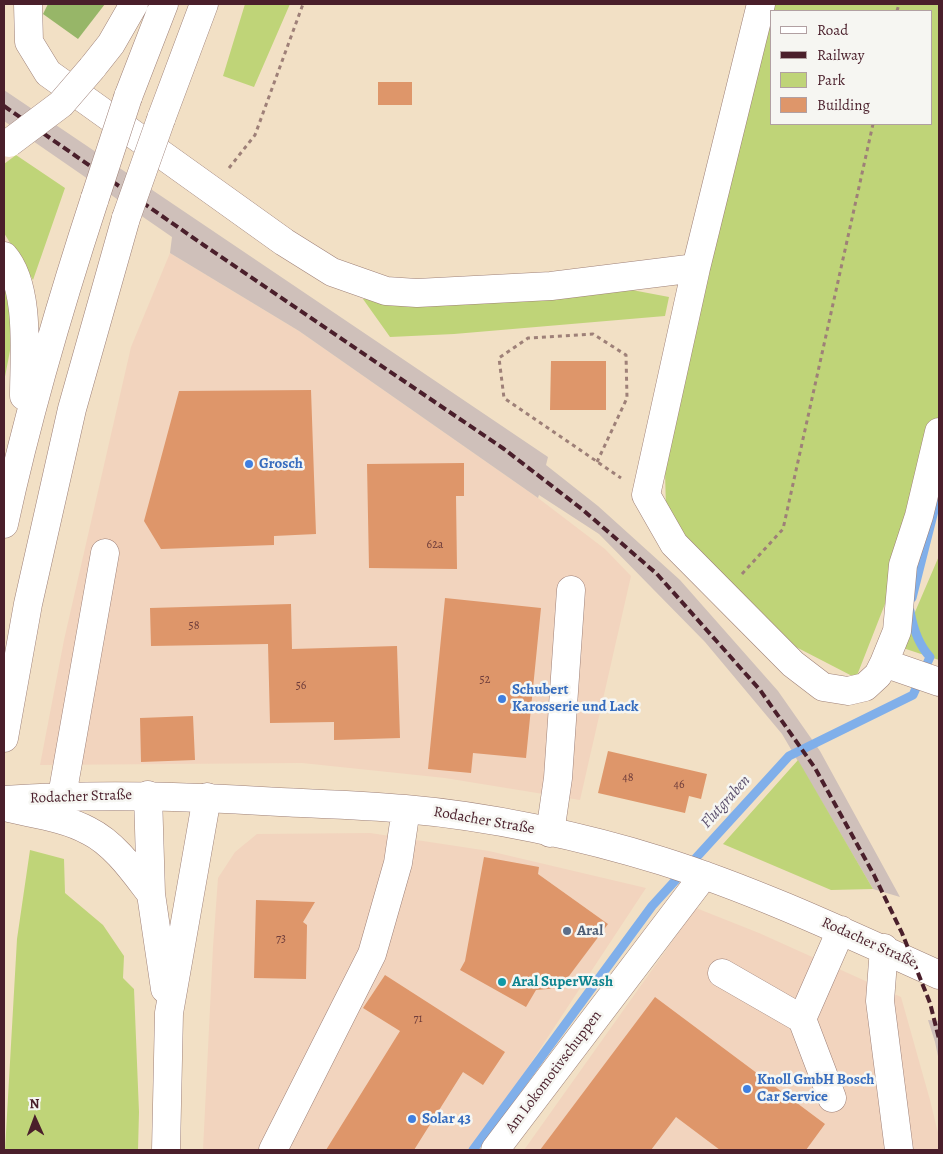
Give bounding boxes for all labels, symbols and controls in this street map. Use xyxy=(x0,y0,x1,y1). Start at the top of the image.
legend xyxy=(770,10,933,125)
text: Road xyxy=(817,20,848,40)
text: Railway xyxy=(817,45,864,65)
text: Park xyxy=(817,70,845,90)
text: Building xyxy=(817,95,870,115)
place label: Grosch xyxy=(259,455,303,473)
marker: Grosch xyxy=(243,458,255,470)
house number: 62a xyxy=(427,538,443,552)
house number: 58 xyxy=(189,619,199,633)
house number: 52 xyxy=(480,673,490,687)
house number: 56 xyxy=(296,679,306,693)
place label: Schubert Karosserie und Lack xyxy=(512,681,639,716)
marker: Schubert Karosserie und Lack xyxy=(496,693,508,705)
house number: 48 xyxy=(622,771,634,785)
water label: Flutgraben xyxy=(697,771,755,833)
house number: 46 xyxy=(674,778,684,792)
street label: Rodacher Straße xyxy=(30,786,132,808)
street label: Rodacher Straße xyxy=(432,803,536,839)
street label: Rodacher Straße xyxy=(819,914,919,972)
place label: Aral xyxy=(577,922,603,940)
marker: Aral xyxy=(561,925,573,937)
house number: 73 xyxy=(276,932,286,946)
place label: Aral SuperWash xyxy=(512,973,613,991)
marker: Aral SuperWash xyxy=(496,976,508,988)
street label: Am Lokomotivschuppen xyxy=(502,1007,606,1137)
house number: 71 xyxy=(413,1012,423,1026)
place label: Knoll GmbH Bosch Car Service xyxy=(757,1071,874,1106)
marker: Knoll GmbH Bosch Car Service xyxy=(741,1083,753,1095)
north arrow xyxy=(10,1094,60,1144)
text: N xyxy=(29,1094,40,1113)
place label: Solar 43 xyxy=(422,1110,471,1128)
marker: Solar 43 xyxy=(406,1113,418,1125)

